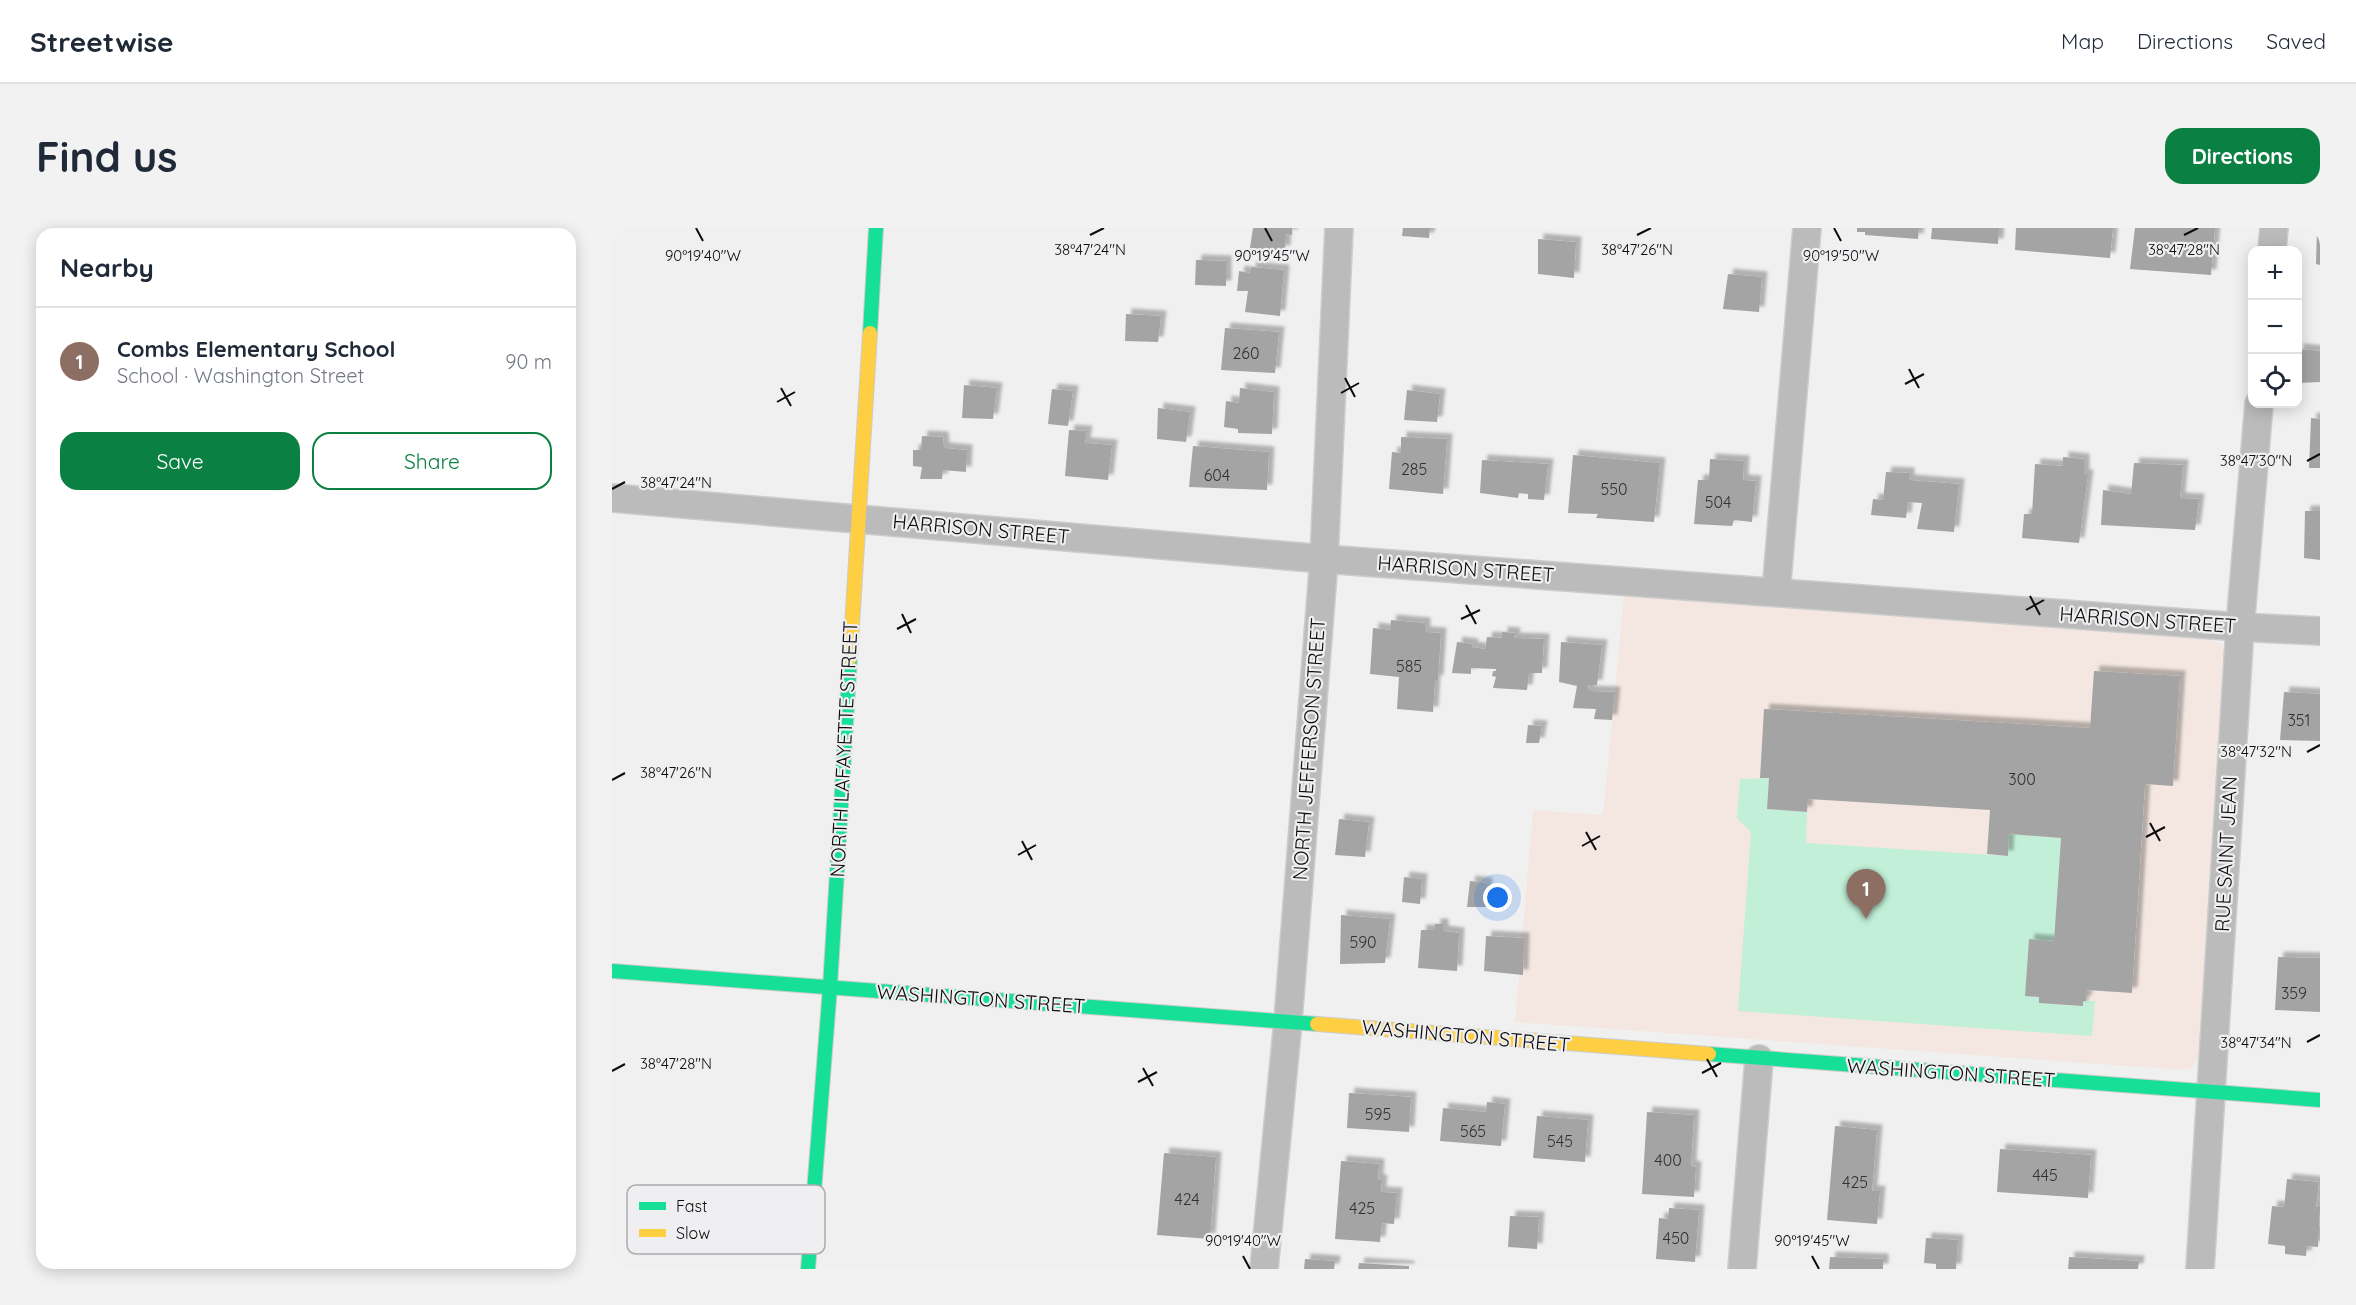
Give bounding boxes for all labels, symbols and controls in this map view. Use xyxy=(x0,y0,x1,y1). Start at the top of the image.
text: Streetwise xyxy=(30,24,173,59)
text: Map xyxy=(2061,28,2104,54)
text: Directions xyxy=(2137,28,2233,54)
text: Saved xyxy=(2266,28,2326,54)
button: Directions xyxy=(2165,128,2320,184)
text: Find us xyxy=(36,130,178,183)
text: 38°47'24"N xyxy=(1054,240,1126,259)
text: 38°47'26"N xyxy=(1601,240,1673,259)
text: 38°47'28"N xyxy=(2148,240,2220,259)
text: 90°19'40"W xyxy=(665,246,742,265)
text: 90°19'45"W xyxy=(1234,246,1310,265)
text: 90°19'50"W xyxy=(1803,246,1880,265)
map controls xyxy=(2248,246,2302,408)
button: + xyxy=(2248,246,2302,300)
text: Nearby xyxy=(60,251,154,284)
button: − xyxy=(2248,300,2302,354)
text: Combs Elementary School xyxy=(117,335,395,363)
house number: 260 xyxy=(1233,343,1260,363)
text: 1 xyxy=(76,349,83,374)
text: 90 m xyxy=(505,349,552,374)
button: locate xyxy=(2248,354,2302,408)
text: School · Washington Street xyxy=(117,363,364,388)
button: Save xyxy=(60,432,300,490)
button: Share xyxy=(312,432,552,490)
text: 38°47'30"N xyxy=(2220,451,2292,470)
house number: 285 xyxy=(1401,459,1427,479)
house number: 604 xyxy=(1204,465,1230,485)
text: 38°47'24"N xyxy=(640,473,712,492)
house number: 550 xyxy=(1601,479,1627,499)
house number: 504 xyxy=(1705,492,1731,512)
street label: HARRISON STREET xyxy=(892,508,1070,549)
street label: HARRISON STREET xyxy=(1377,550,1555,587)
street label: HARRISON STREET xyxy=(2059,601,2237,638)
street label: NORTH JEFFERSON STREET xyxy=(1287,617,1330,881)
street label: NORTH LAFAYETTE STREET xyxy=(824,620,863,878)
house number: 585 xyxy=(1396,656,1422,676)
house number: 351 xyxy=(2287,710,2311,730)
text: 38°47'32"N xyxy=(2220,742,2292,761)
text: 38°47'26"N xyxy=(640,763,712,782)
house number: 300 xyxy=(2008,769,2036,789)
street label: RUE SAINT JEAN xyxy=(2209,775,2242,933)
pin: 1 xyxy=(1846,870,1886,919)
your location xyxy=(1483,883,1512,912)
house number: 590 xyxy=(1349,932,1377,952)
street label: WASHINGTON STREET xyxy=(876,979,1086,1018)
house number: 359 xyxy=(2281,983,2307,1003)
street label: WASHINGTON STREET xyxy=(1361,1014,1571,1057)
text: 38°47'34"N xyxy=(2220,1033,2292,1052)
street label: WASHINGTON STREET xyxy=(1846,1053,2056,1092)
text: 38°47'28"N xyxy=(640,1054,712,1073)
house number: 595 xyxy=(1365,1104,1391,1124)
house number: 565 xyxy=(1460,1121,1486,1141)
house number: 545 xyxy=(1547,1131,1573,1151)
house number: 400 xyxy=(1654,1150,1682,1170)
house number: 445 xyxy=(2032,1165,2058,1185)
house number: 425 xyxy=(1842,1172,1868,1192)
legend xyxy=(627,1185,825,1254)
house number: 424 xyxy=(1174,1189,1200,1209)
text: Fast xyxy=(676,1196,707,1216)
house number: 425 xyxy=(1349,1198,1375,1218)
text: Slow xyxy=(676,1223,710,1243)
house number: 450 xyxy=(1663,1228,1689,1248)
text: 90°19'40"W xyxy=(1205,1231,1282,1250)
text: 90°19'45"W xyxy=(1774,1231,1850,1250)

